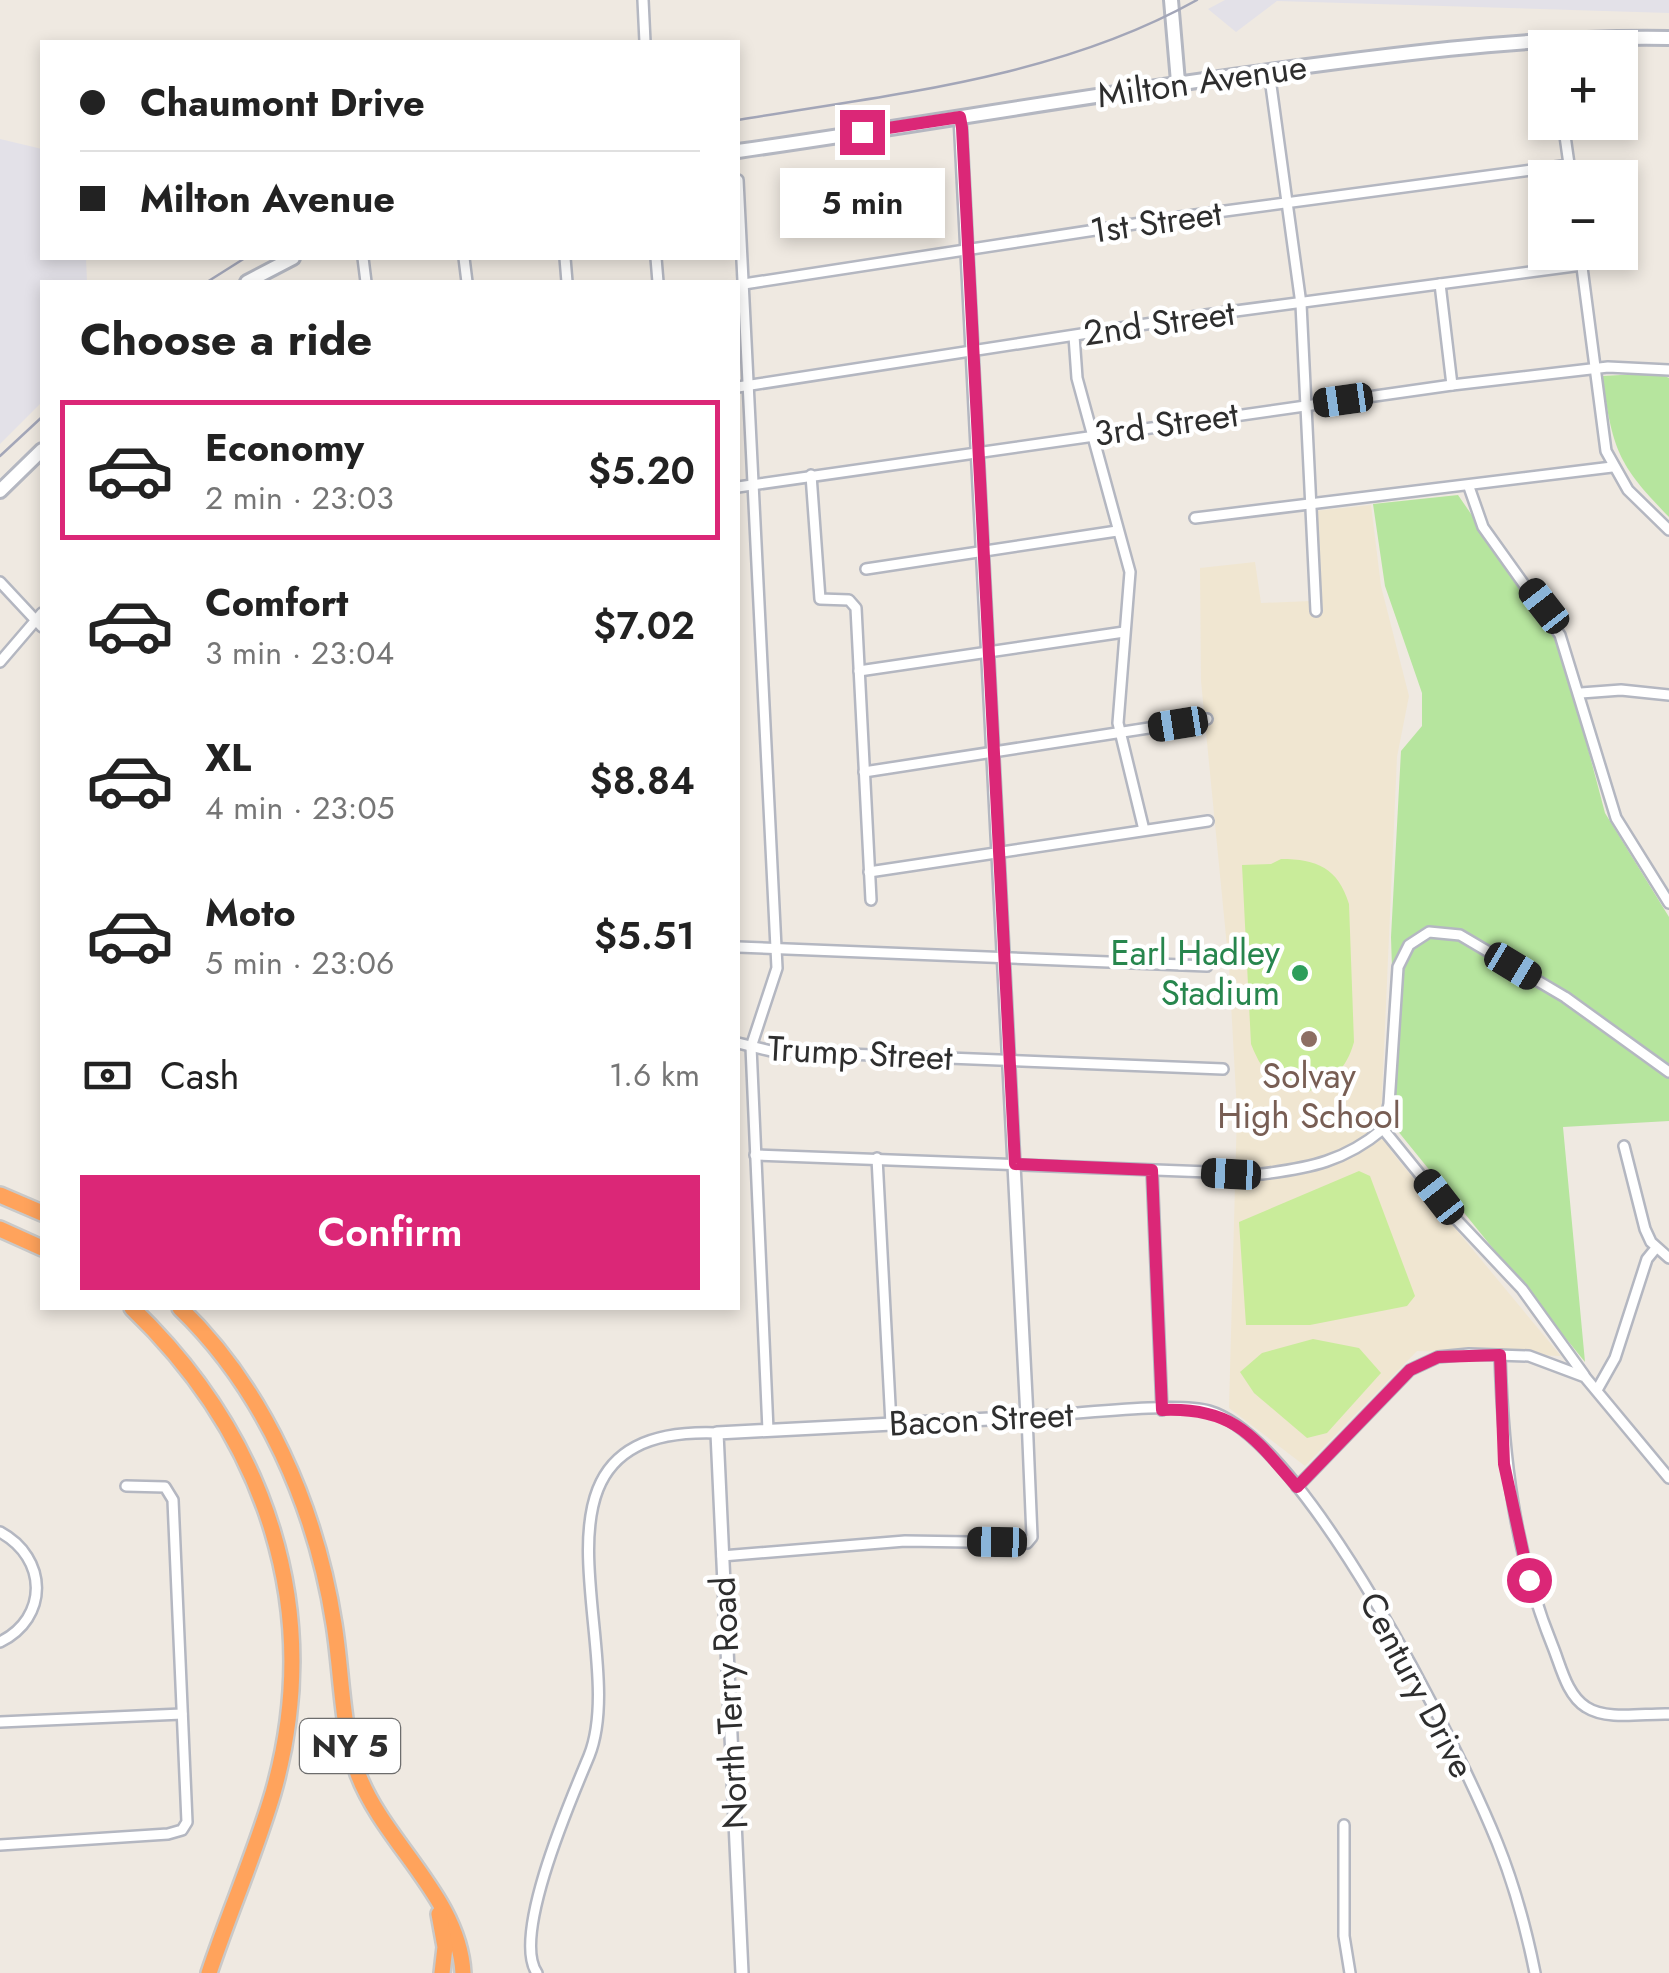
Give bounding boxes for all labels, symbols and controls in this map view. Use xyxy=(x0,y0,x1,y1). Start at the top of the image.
map controls xyxy=(1528,30,1638,270)
button: + xyxy=(1528,30,1638,140)
street label: Milton Avenue xyxy=(1094,42,1310,120)
text: Chaumont Drive xyxy=(140,75,425,130)
route end xyxy=(840,110,885,155)
button: − xyxy=(1528,160,1638,270)
callout: 5 min xyxy=(780,167,944,237)
text: Milton Avenue xyxy=(140,171,395,226)
text: 5 min xyxy=(822,180,903,226)
street label: 1st Street xyxy=(1087,188,1226,256)
street label: 2nd Street xyxy=(1080,288,1238,358)
text: Choose a ride xyxy=(80,307,372,372)
car xyxy=(1311,381,1375,419)
street label: 3rd Street xyxy=(1091,389,1242,459)
text: Economy xyxy=(205,420,364,475)
icon: car xyxy=(85,425,175,515)
text: $5.20 xyxy=(588,443,695,498)
text: 2 min · 23:03 xyxy=(205,475,394,521)
car xyxy=(1514,573,1574,639)
text: Comfort xyxy=(205,575,348,630)
icon: car xyxy=(85,580,175,670)
text: $7.02 xyxy=(593,598,695,653)
text: 3 min · 23:04 xyxy=(205,630,394,676)
car xyxy=(1146,704,1210,744)
text: XL xyxy=(205,730,251,785)
icon: car xyxy=(85,735,175,825)
text: $8.84 xyxy=(590,753,695,808)
text: 4 min · 23:05 xyxy=(205,785,395,831)
text: Moto xyxy=(205,885,296,940)
icon: car xyxy=(85,890,175,980)
text: $5.51 xyxy=(594,908,695,963)
place label: Earl Hadley Stadium xyxy=(1111,928,1281,1018)
car xyxy=(1480,938,1546,994)
text: 5 min · 23:06 xyxy=(205,940,394,986)
marker: Earl Hadley Stadium xyxy=(1289,962,1311,984)
street label: Trump Street xyxy=(766,1023,954,1083)
marker: Solvay High School xyxy=(1298,1028,1320,1050)
icon: cash xyxy=(80,1048,135,1103)
text: Cash xyxy=(160,1048,240,1103)
place label: Solvay High School xyxy=(1217,1051,1401,1141)
text: 1.6 km xyxy=(609,1052,700,1098)
car xyxy=(1200,1157,1262,1191)
car xyxy=(1409,1164,1469,1230)
button: Confirm xyxy=(80,1175,700,1290)
street label: Bacon Street xyxy=(888,1389,1075,1449)
car xyxy=(967,1526,1027,1558)
route start xyxy=(1507,1558,1552,1603)
street label: North Terry Road xyxy=(697,1575,761,1831)
street label: Century Drive xyxy=(1347,1583,1487,1787)
road number: NY 5 xyxy=(300,1719,400,1773)

